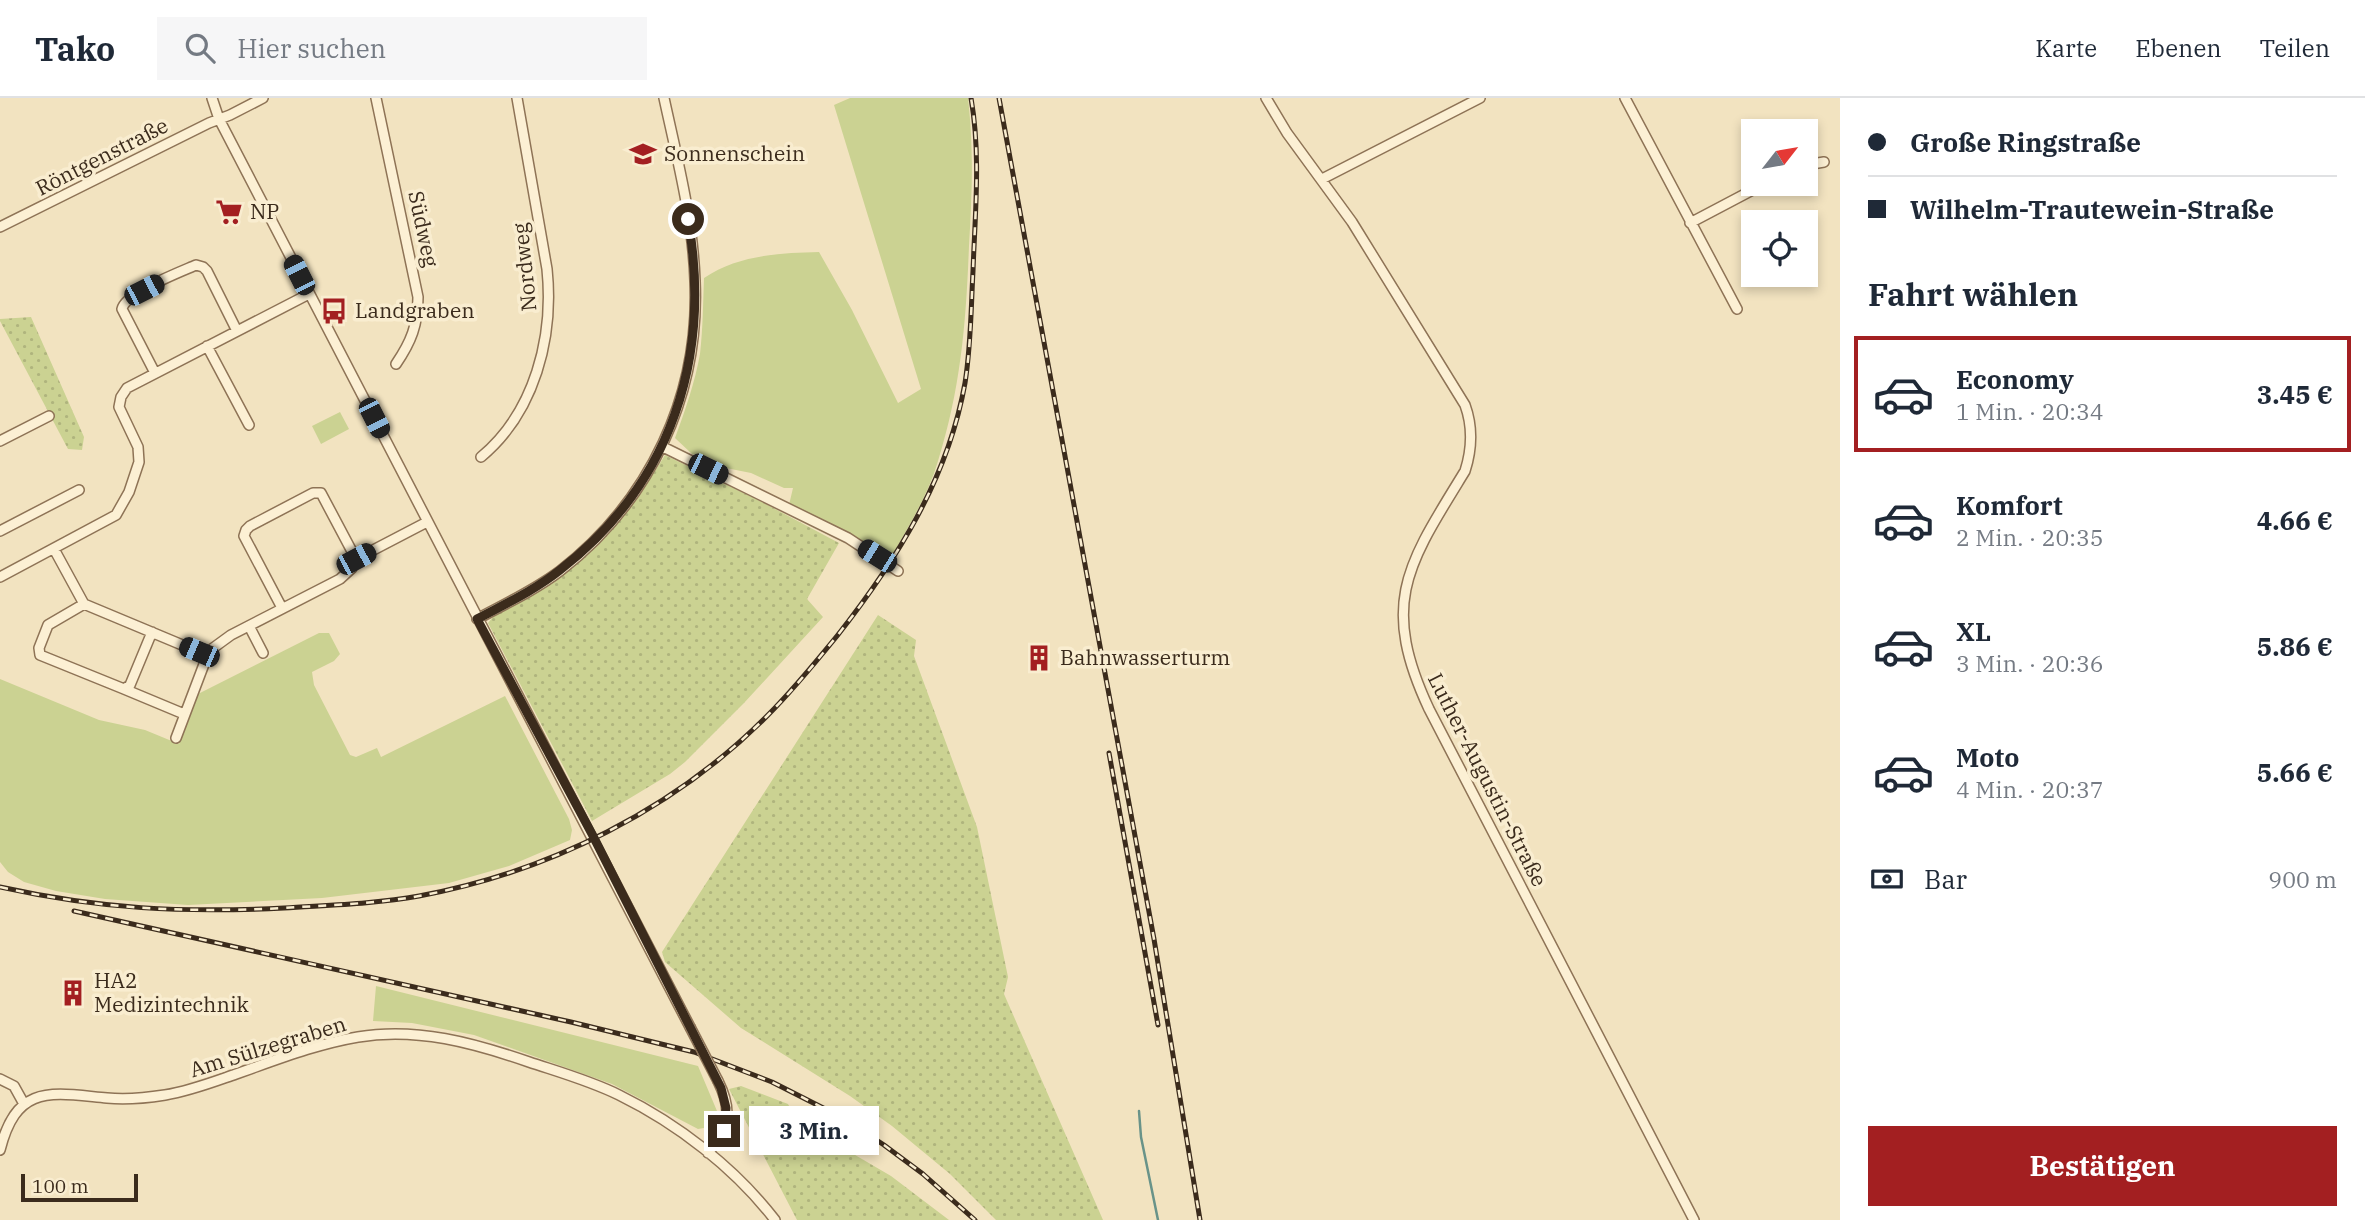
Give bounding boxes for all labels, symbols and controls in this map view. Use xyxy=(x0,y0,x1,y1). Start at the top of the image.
search box xyxy=(157,17,647,80)
text: Tako xyxy=(35,27,115,70)
icon: search xyxy=(181,29,219,67)
text: Hier suchen xyxy=(237,31,386,65)
text: Karte xyxy=(2035,32,2097,64)
text: Ebenen xyxy=(2135,32,2222,64)
text: Teilen xyxy=(2260,32,2330,64)
street label: Röntgenstraße xyxy=(30,111,173,202)
north arrow xyxy=(1741,119,1818,196)
map controls xyxy=(1741,119,1818,287)
text: Große Ringstraße xyxy=(1910,125,2141,159)
school or university icon: Sonnenschein xyxy=(628,139,658,169)
place label: Sonnenschein xyxy=(664,139,805,167)
street label: Südweg xyxy=(402,188,446,270)
text: Wilhelm-Trautewein-Straße xyxy=(1910,192,2274,226)
supermarket icon: NP xyxy=(214,197,244,227)
place label: NP xyxy=(250,197,279,225)
route start xyxy=(672,203,704,235)
button: locate xyxy=(1741,210,1818,287)
street label: Nordweg xyxy=(505,221,543,313)
car xyxy=(281,252,318,298)
car xyxy=(121,271,168,309)
text: Fahrt wählen xyxy=(1868,273,2078,315)
bus stop icon: Landgraben xyxy=(319,296,349,326)
place label: Landgraben xyxy=(355,296,475,324)
text: Economy xyxy=(1956,362,2074,396)
icon: car xyxy=(1872,363,1935,426)
text: 3.45 € xyxy=(2257,377,2333,411)
car xyxy=(356,395,393,441)
text: 1 Min. · 20:34 xyxy=(1956,396,2103,426)
car xyxy=(685,450,732,488)
text: Komfort xyxy=(1956,488,2063,522)
icon: car xyxy=(1872,489,1935,552)
text: 4.66 € xyxy=(2257,503,2333,537)
text: 2 Min. · 20:35 xyxy=(1956,522,2103,552)
car xyxy=(854,536,901,576)
car xyxy=(333,540,380,578)
text: XL xyxy=(1956,614,1991,648)
icon: car xyxy=(1872,615,1935,678)
text: 5.86 € xyxy=(2257,629,2333,663)
car xyxy=(176,634,223,670)
building icon: Bahnwasserturm xyxy=(1024,643,1054,673)
place label: Bahnwasserturm xyxy=(1060,643,1230,671)
text: 3 Min. · 20:36 xyxy=(1956,648,2103,678)
street label: Luther-Augustin-Straße xyxy=(1422,668,1554,891)
text: Moto xyxy=(1956,740,2019,774)
icon: car xyxy=(1872,741,1935,804)
text: 5.66 € xyxy=(2257,755,2333,789)
text: 4 Min. · 20:37 xyxy=(1956,774,2103,804)
icon: cash xyxy=(1868,860,1906,898)
text: Bar xyxy=(1924,862,1967,896)
text: 900 m xyxy=(2268,864,2337,894)
place label: HA2 Medizintechnik xyxy=(94,966,250,1018)
building icon: HA2 Medizintechnik xyxy=(58,978,88,1008)
street label: Am Sülzegraben xyxy=(186,1009,349,1083)
callout: 3 Min. xyxy=(748,1107,878,1156)
route end xyxy=(708,1115,740,1147)
text: 3 Min. xyxy=(779,1115,849,1145)
button: Bestätigen xyxy=(1868,1126,2337,1206)
scale bar xyxy=(21,1171,138,1203)
text: 100 m xyxy=(32,1174,89,1198)

